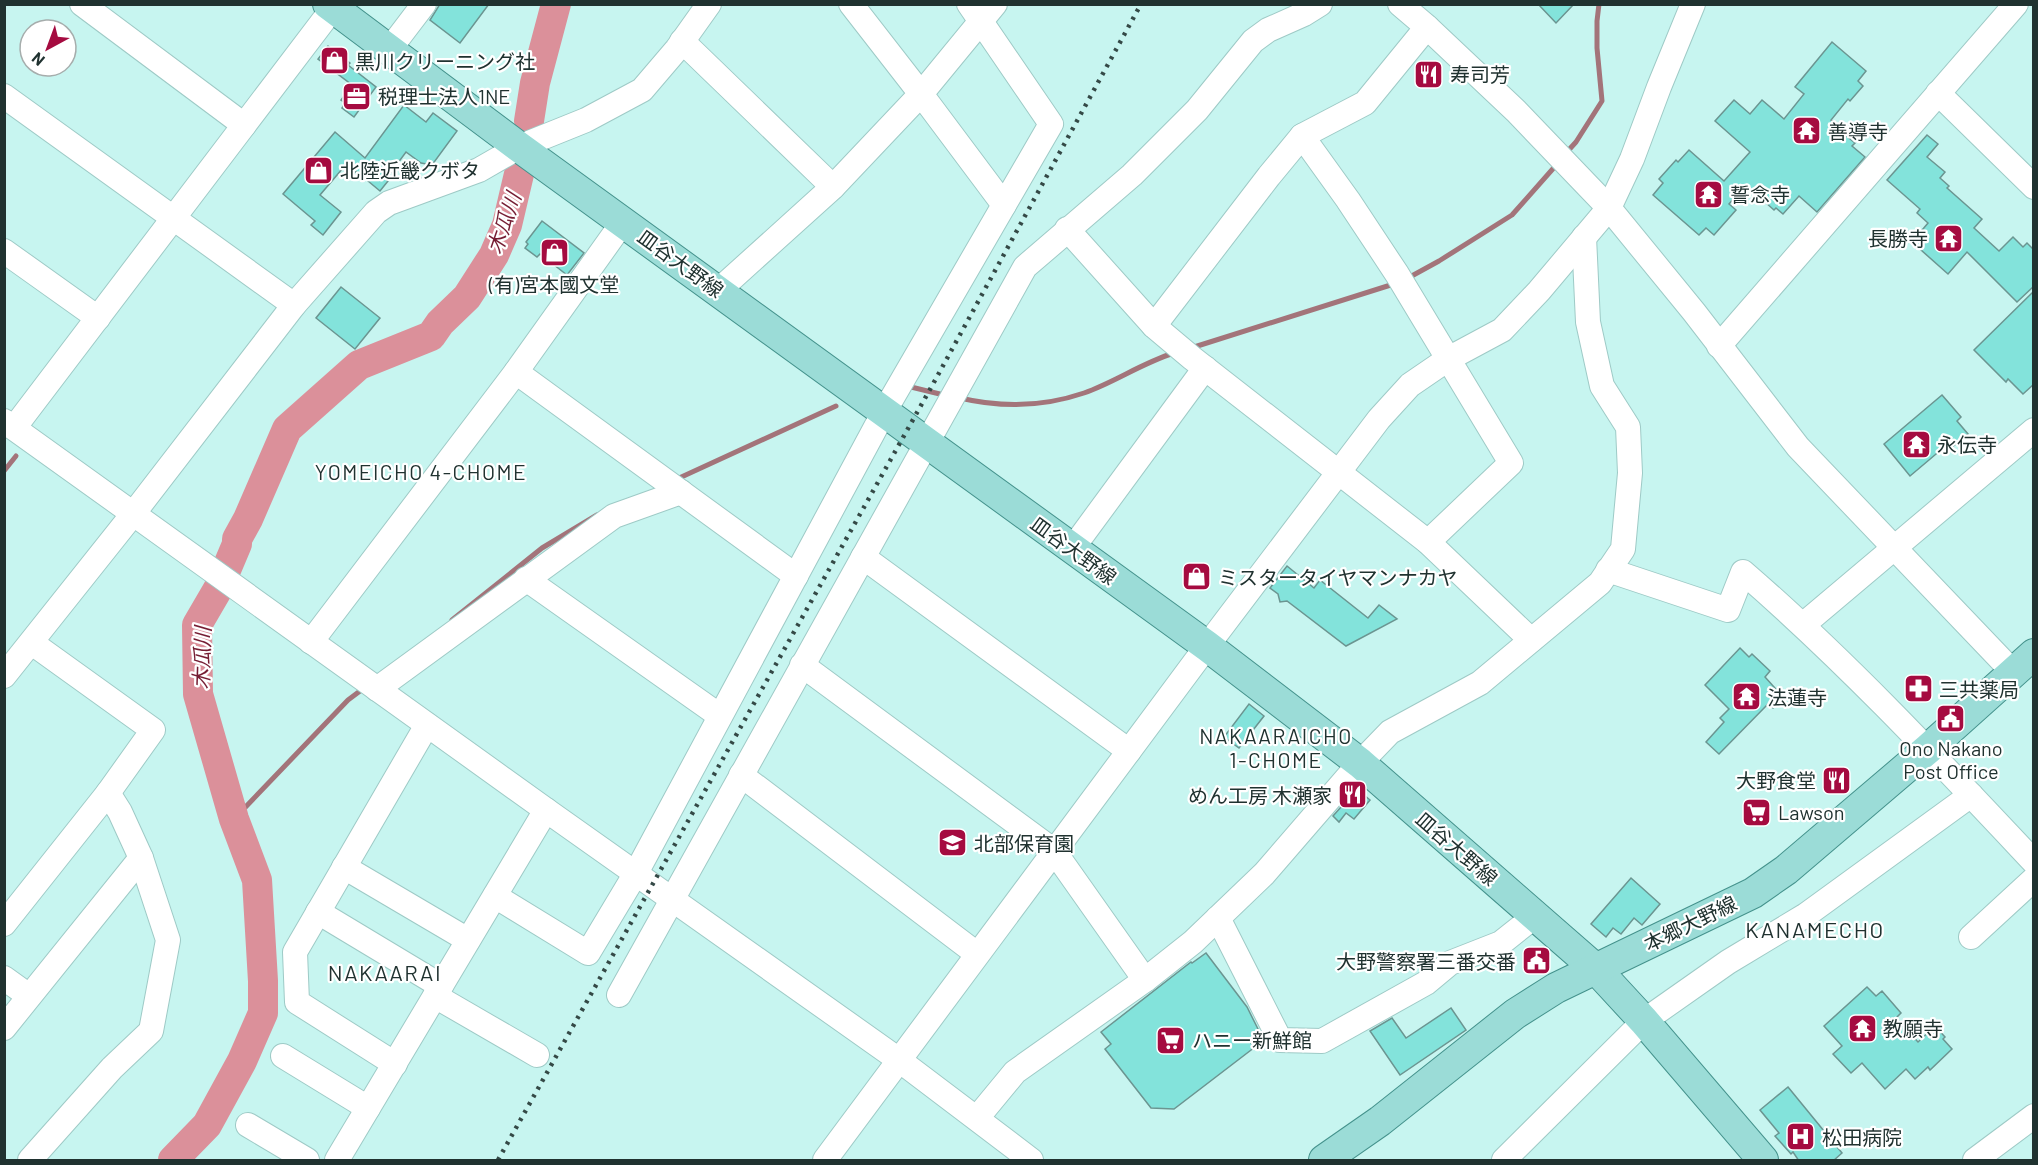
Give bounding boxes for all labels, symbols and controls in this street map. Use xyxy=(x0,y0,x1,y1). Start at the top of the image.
north arrow xyxy=(18,18,78,78)
shop icon: 黒川クリーニング社 xyxy=(318,45,350,77)
text: N xyxy=(28,49,48,70)
place label: 黒川クリーニング社 xyxy=(355,49,535,73)
restaurant icon: 寿司芳 xyxy=(1413,58,1445,90)
place label: 寿司芳 xyxy=(1450,62,1510,86)
office icon: 税理士法人1NE xyxy=(341,80,373,112)
place label: 税理士法人1NE xyxy=(378,84,510,108)
temple icon: 善導寺 xyxy=(1791,115,1823,147)
place label: 善導寺 xyxy=(1828,119,1888,143)
shop icon: 北陸近畿クボタ xyxy=(303,154,335,186)
place label: 北陸近畿クボタ xyxy=(340,158,480,182)
temple icon: 誓念寺 xyxy=(1693,178,1725,210)
place label: 誓念寺 xyxy=(1730,182,1790,206)
water label: 木瓜川 xyxy=(481,187,526,257)
temple icon: 長勝寺 xyxy=(1933,222,1965,254)
street label: 皿谷大野線 xyxy=(633,224,729,302)
place label: 長勝寺 xyxy=(1868,226,1928,250)
shop icon: (有)宮本國文堂 xyxy=(538,237,570,269)
place label: (有)宮本國文堂 xyxy=(488,272,619,296)
temple icon: 永伝寺 xyxy=(1900,428,1932,460)
place label: 永伝寺 xyxy=(1937,432,1997,456)
district label: YOMEICHO 4-CHOME xyxy=(315,459,527,484)
street label: 皿谷大野線 xyxy=(1026,511,1122,589)
shop icon: ミスタータイヤマンナカヤ xyxy=(1181,561,1213,593)
place label: ミスタータイヤマンナカヤ xyxy=(1218,565,1457,589)
water label: 木瓜川 xyxy=(187,624,215,690)
pharmacy icon: 三共薬局 xyxy=(1902,673,1934,705)
place label: 三共薬局 xyxy=(1939,677,2019,701)
temple icon: 法蓮寺 xyxy=(1730,681,1762,713)
place label: 法蓮寺 xyxy=(1767,685,1827,709)
public building icon: Ono Nakano Post Office xyxy=(1935,702,1967,734)
district label: NAKAARAICHO 1-CHOME xyxy=(1199,723,1353,772)
place label: Ono Nakano Post Office xyxy=(1899,736,2003,783)
restaurant icon: 大野食堂 xyxy=(1821,764,1853,796)
place label: 大野食堂 xyxy=(1736,768,1816,792)
restaurant icon: めん工房 木瀬家 xyxy=(1337,779,1369,811)
place label: めん工房 木瀬家 xyxy=(1188,783,1332,807)
supermarket icon: Lawson xyxy=(1741,796,1773,828)
place label: Lawson xyxy=(1778,800,1845,824)
street label: 皿谷大野線 xyxy=(1411,806,1503,890)
school or university icon: 北部保育園 xyxy=(937,827,969,859)
place label: 北部保育園 xyxy=(974,831,1074,855)
street label: 本郷大野線 xyxy=(1640,890,1740,956)
district label: KANAMECHO xyxy=(1745,916,1885,942)
public building icon: 大野警察署三番交番 xyxy=(1521,945,1553,977)
place label: 大野警察署三番交番 xyxy=(1336,949,1516,973)
district label: NAKAARAI xyxy=(328,959,442,985)
temple icon: 教願寺 xyxy=(1846,1012,1878,1044)
place label: 教願寺 xyxy=(1883,1016,1943,1040)
supermarket icon: ハニー新鮮館 xyxy=(1155,1024,1187,1056)
place label: ハニー新鮮館 xyxy=(1192,1028,1312,1052)
hospital icon: 松田病院 xyxy=(1785,1121,1817,1153)
place label: 松田病院 xyxy=(1822,1125,1902,1149)

